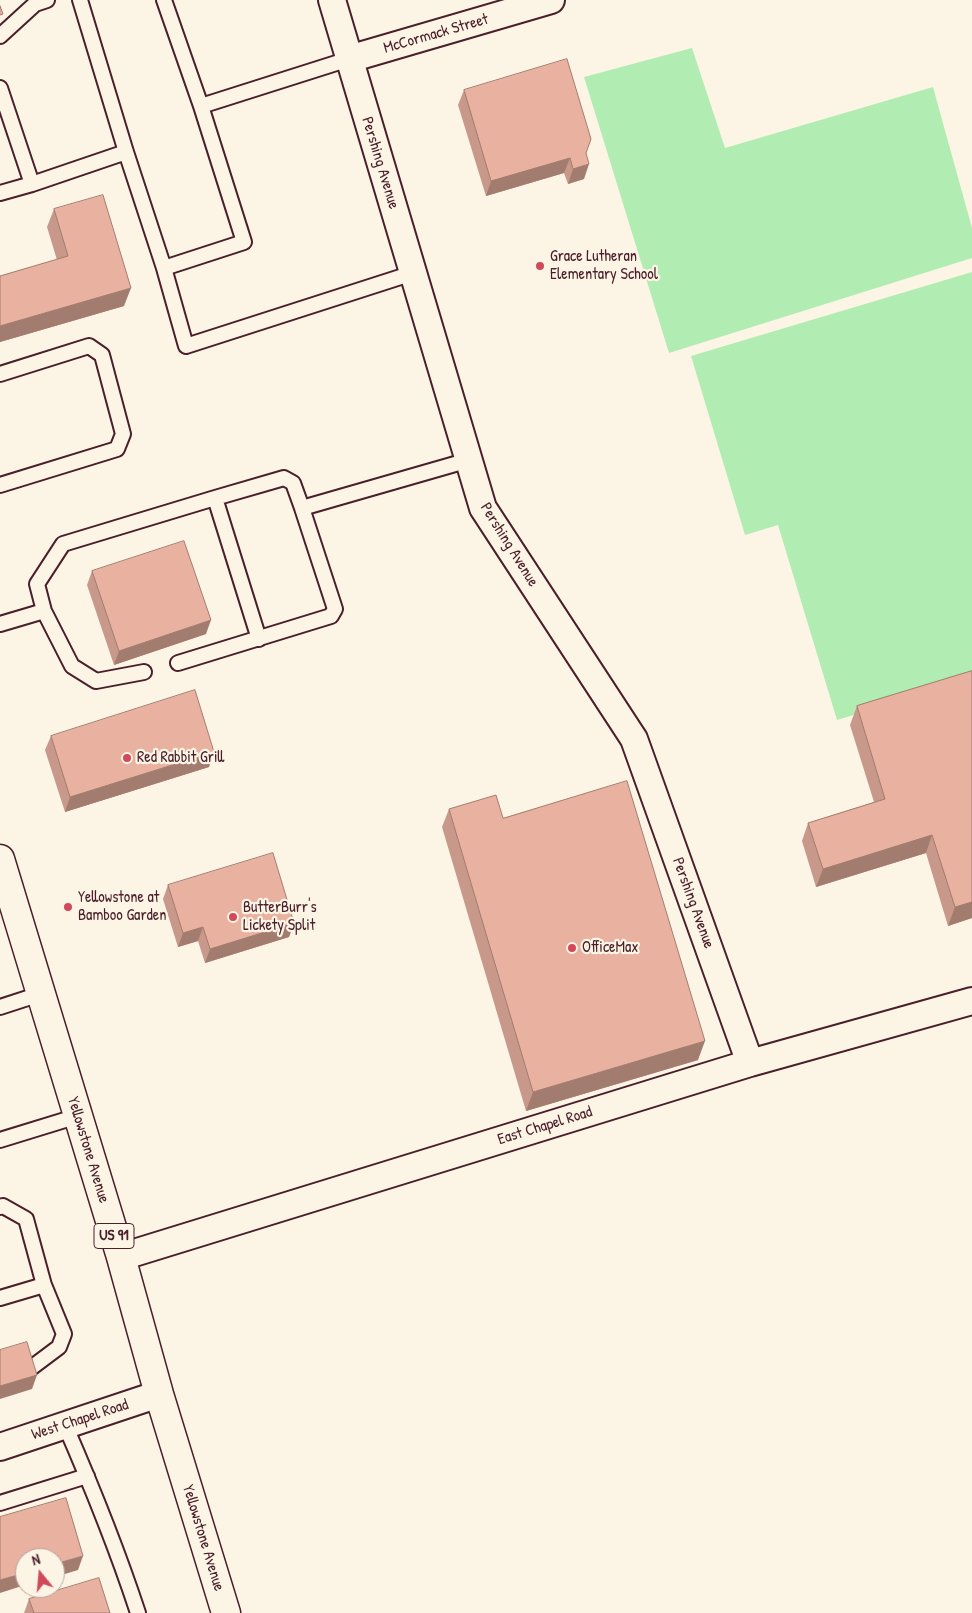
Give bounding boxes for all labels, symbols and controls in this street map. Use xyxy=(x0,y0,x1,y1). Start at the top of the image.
street label: McCormack Street xyxy=(381,10,491,58)
street label: Pershing Avenue xyxy=(357,115,403,211)
place label: Grace Lutheran Elementary School xyxy=(550,247,658,285)
marker: Grace Lutheran Elementary School xyxy=(534,260,546,272)
street label: Pershing Avenue xyxy=(476,500,542,590)
place label: Red Rabbit Grill xyxy=(137,748,224,768)
marker: Red Rabbit Grill xyxy=(121,752,133,764)
street label: Pershing Avenue xyxy=(668,855,718,951)
place label: Yellowstone at Bamboo Garden xyxy=(78,888,166,926)
place label: ButterBurr's Lickety Split xyxy=(243,898,317,936)
marker: Yellowstone at Bamboo Garden xyxy=(62,901,74,913)
marker: ButterBurr's Lickety Split xyxy=(227,911,239,923)
place label: OfficeMax xyxy=(582,938,638,958)
marker: OfficeMax xyxy=(566,942,578,954)
street label: Yellowstone Avenue xyxy=(63,1095,113,1205)
street label: East Chapel Road xyxy=(495,1103,595,1149)
road number: US 91 xyxy=(94,1224,134,1248)
street label: West Chapel Road xyxy=(29,1395,131,1445)
street label: Yellowstone Avenue xyxy=(178,1483,228,1593)
north arrow xyxy=(15,1548,65,1598)
text: N xyxy=(29,1549,42,1569)

